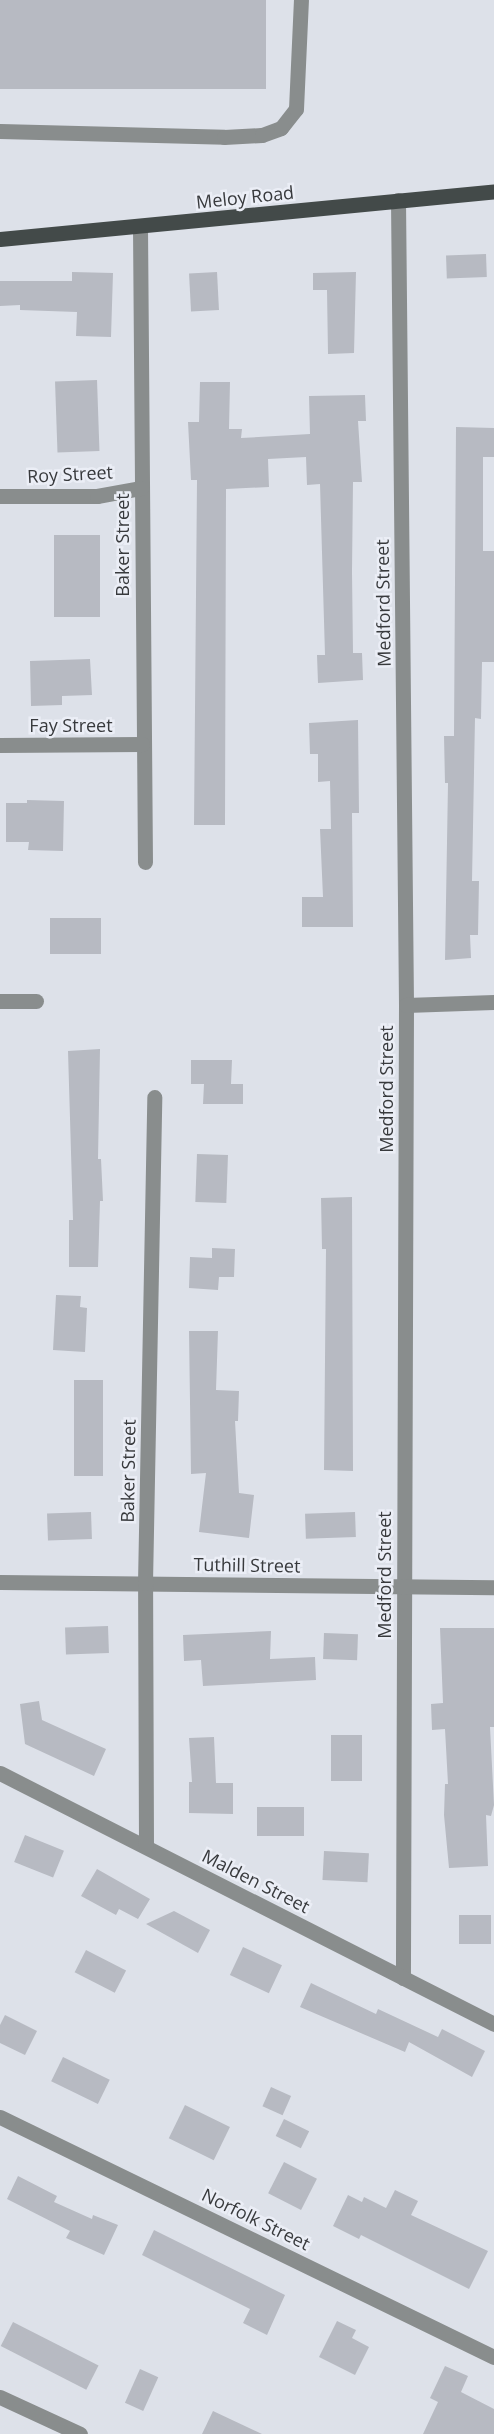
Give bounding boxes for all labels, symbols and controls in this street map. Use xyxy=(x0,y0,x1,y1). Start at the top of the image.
street label: Meloy Road xyxy=(195,181,295,213)
street label: Roy Street xyxy=(27,461,113,487)
street label: Baker Street xyxy=(111,493,133,597)
street label: Medford Street xyxy=(371,539,395,667)
street label: Fay Street xyxy=(29,714,113,736)
street label: Medford Street xyxy=(375,1025,397,1153)
street label: Baker Street xyxy=(116,1419,140,1523)
street label: Medford Street xyxy=(373,1511,395,1639)
street label: Tuthill Street xyxy=(193,1553,301,1577)
street label: Malden Street xyxy=(199,1845,313,1917)
street label: Norfolk Street xyxy=(198,2184,314,2254)

